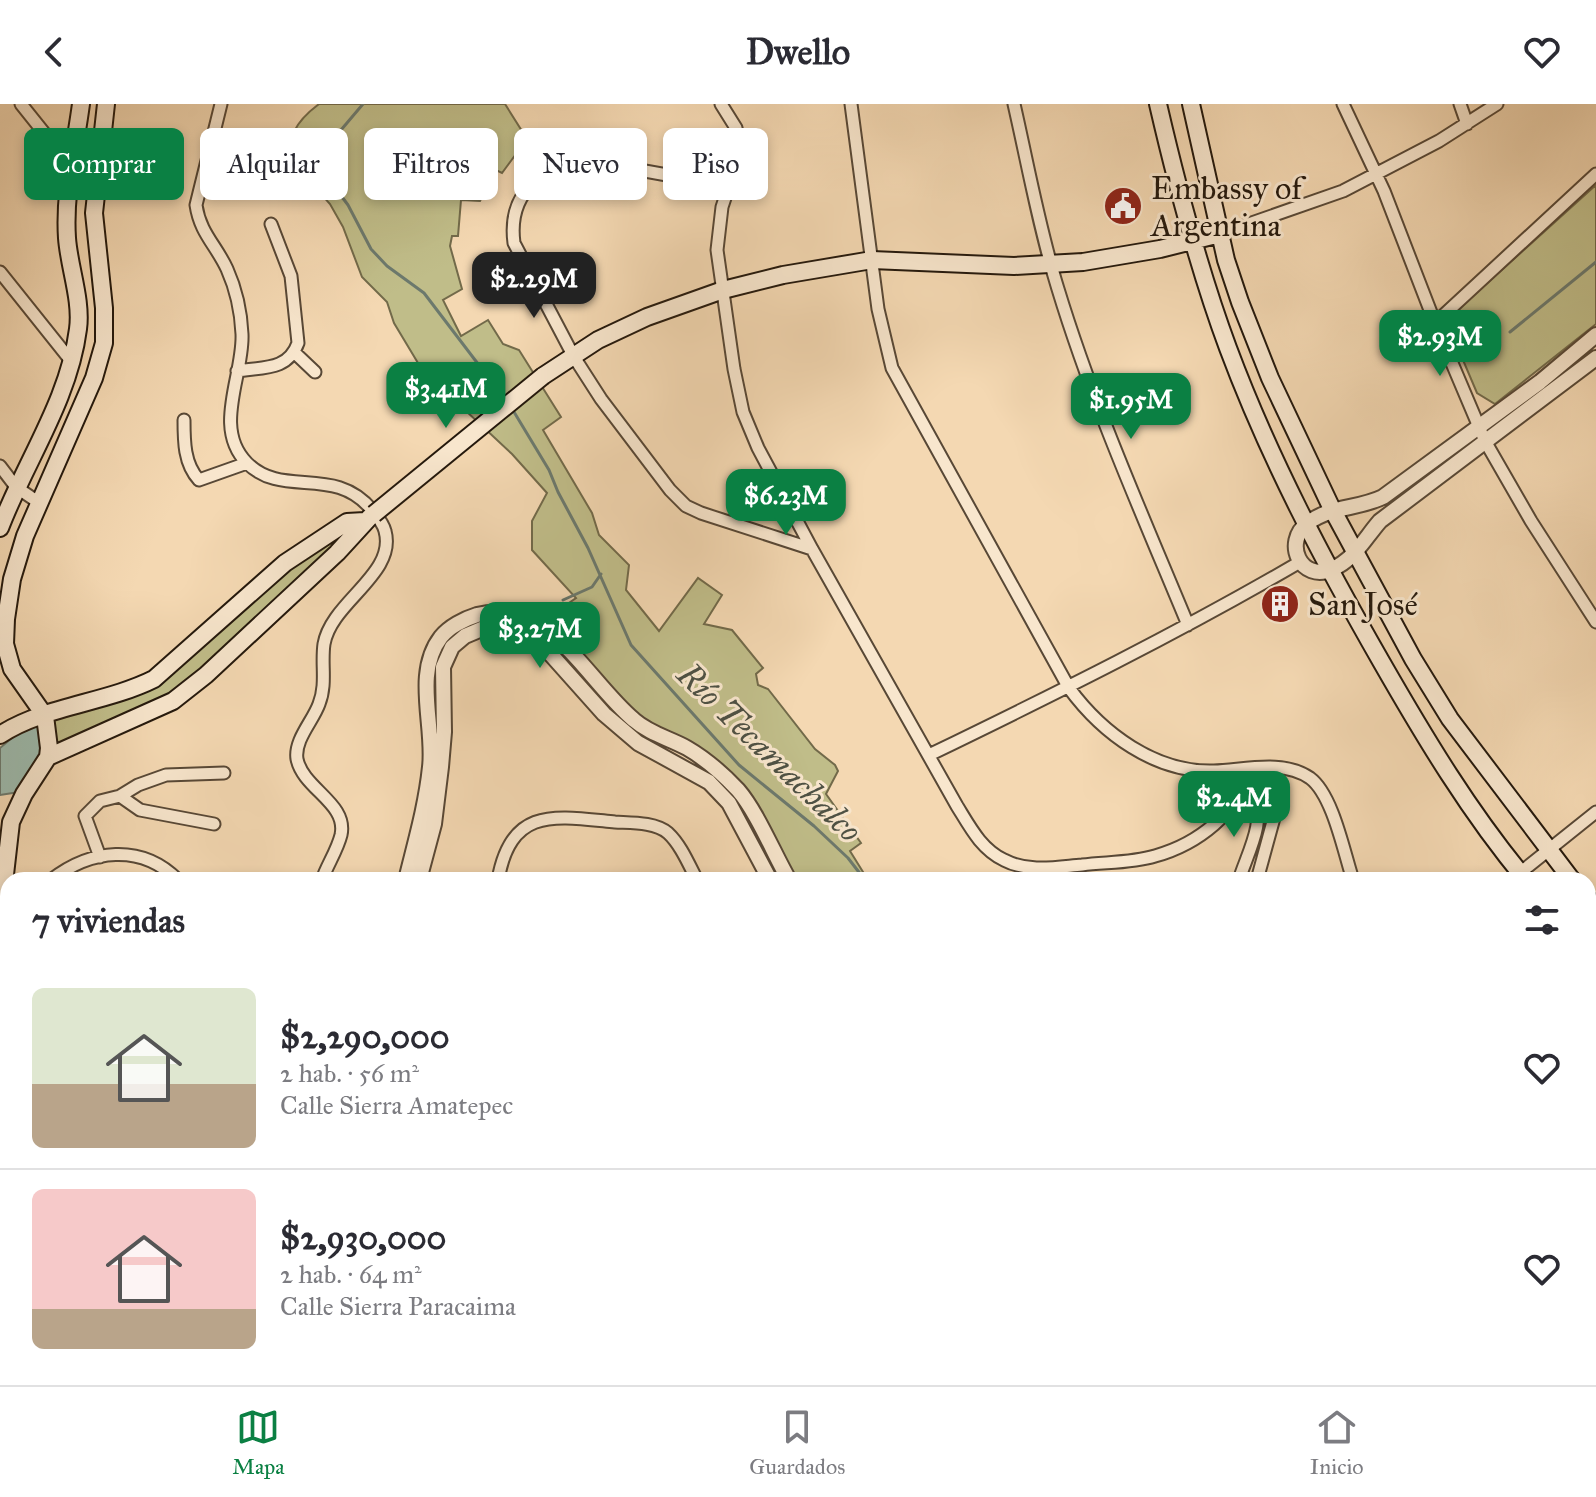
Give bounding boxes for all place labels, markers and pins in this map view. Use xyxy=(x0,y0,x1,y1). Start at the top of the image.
place label: Embassy of Argentina xyxy=(1149,169,1307,245)
public building icon: Embassy of Argentina xyxy=(1102,185,1144,227)
pin: $2.29M xyxy=(469,252,599,320)
pin: $2.93M xyxy=(1375,310,1505,378)
pin: $3.41M xyxy=(381,362,511,430)
pin: $1.95M xyxy=(1066,373,1196,441)
pin: $6.23M xyxy=(721,469,851,537)
building icon: San José xyxy=(1259,583,1301,625)
place label: San José xyxy=(1308,585,1418,624)
pin: $3.27M xyxy=(475,602,605,670)
pin: $2.4M xyxy=(1178,771,1290,839)

